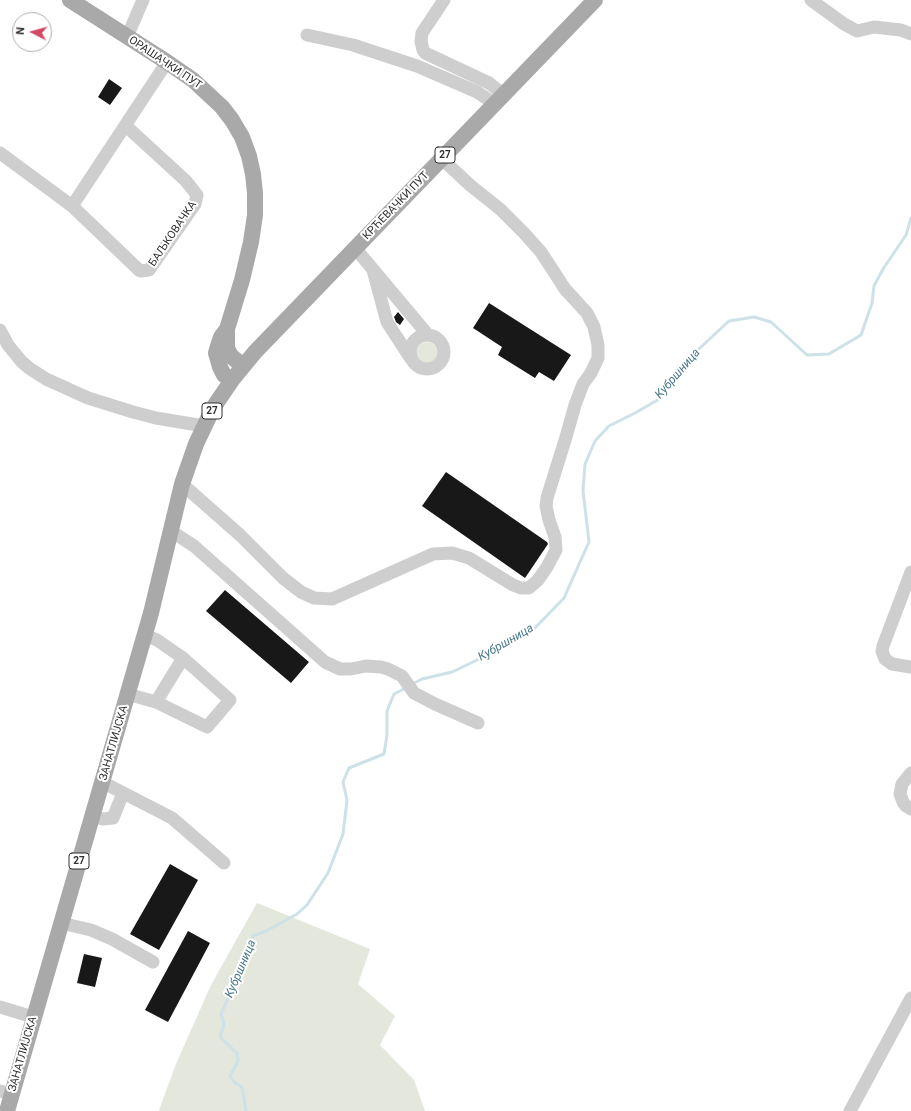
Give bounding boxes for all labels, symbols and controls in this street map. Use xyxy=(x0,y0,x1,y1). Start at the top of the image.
north arrow xyxy=(12,12,52,52)
text: N xyxy=(14,26,27,35)
street label: ОРАШАЧКИ ПУТ xyxy=(126,34,204,92)
road number: 27 xyxy=(435,147,455,163)
street label: КРЋЕВАЧКИ ПУТ xyxy=(360,169,432,243)
street label: БАЉКОВАЧКА xyxy=(146,199,200,269)
water label: Кубршница xyxy=(652,346,704,402)
road number: 27 xyxy=(202,403,222,419)
water label: Кубршница xyxy=(476,621,536,665)
street label: ЗАНАТЛИЈСКА xyxy=(97,704,131,782)
road number: 27 xyxy=(69,853,89,869)
water label: Кубршница xyxy=(222,938,260,1000)
street label: ЗАНАТЛИЈСКА xyxy=(6,1015,40,1093)

